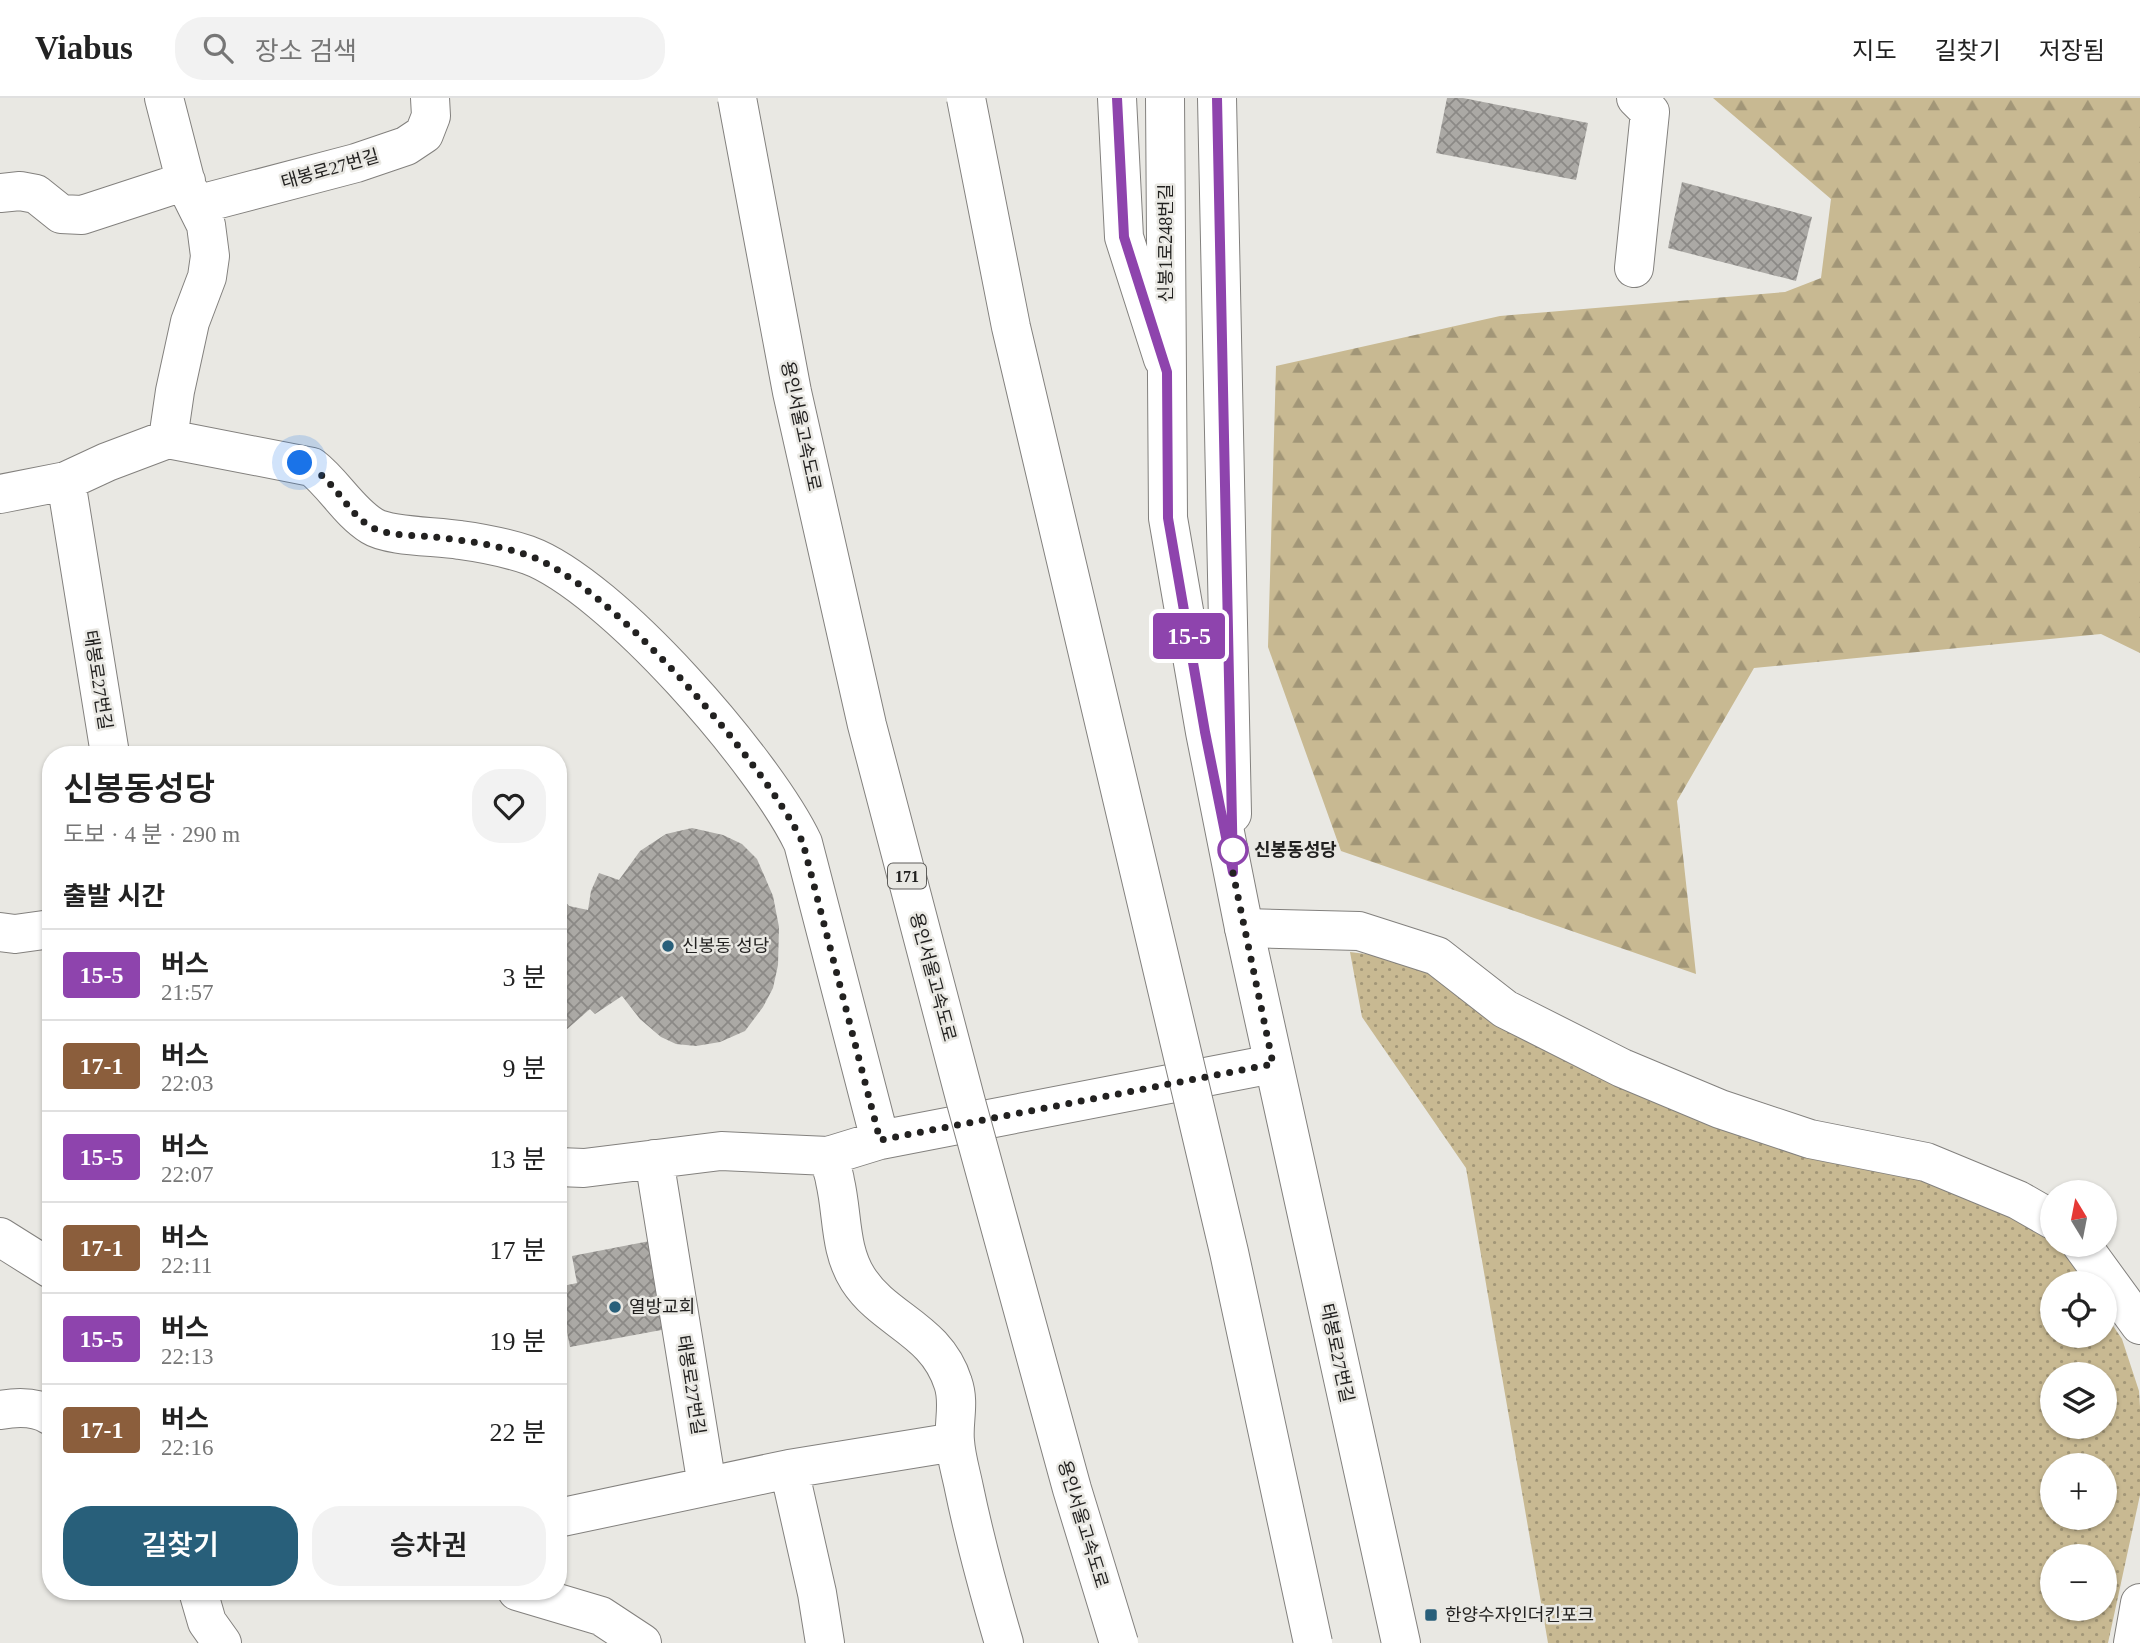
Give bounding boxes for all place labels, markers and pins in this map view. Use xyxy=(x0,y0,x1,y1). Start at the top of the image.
marker: 신봉동성당 xyxy=(1218,835,1248,865)
place label: 신봉동성당 xyxy=(1254,840,1337,860)
place label: 신봉동 성당 xyxy=(682,936,769,956)
marker: 신봉동 성당 xyxy=(660,938,676,954)
place label: 열방교회 xyxy=(629,1297,695,1317)
marker: 열방교회 xyxy=(607,1299,623,1315)
place label: 한양수자인더킨포크 xyxy=(1445,1605,1594,1625)
marker: 한양수자인더킨포크 xyxy=(1423,1607,1439,1623)

